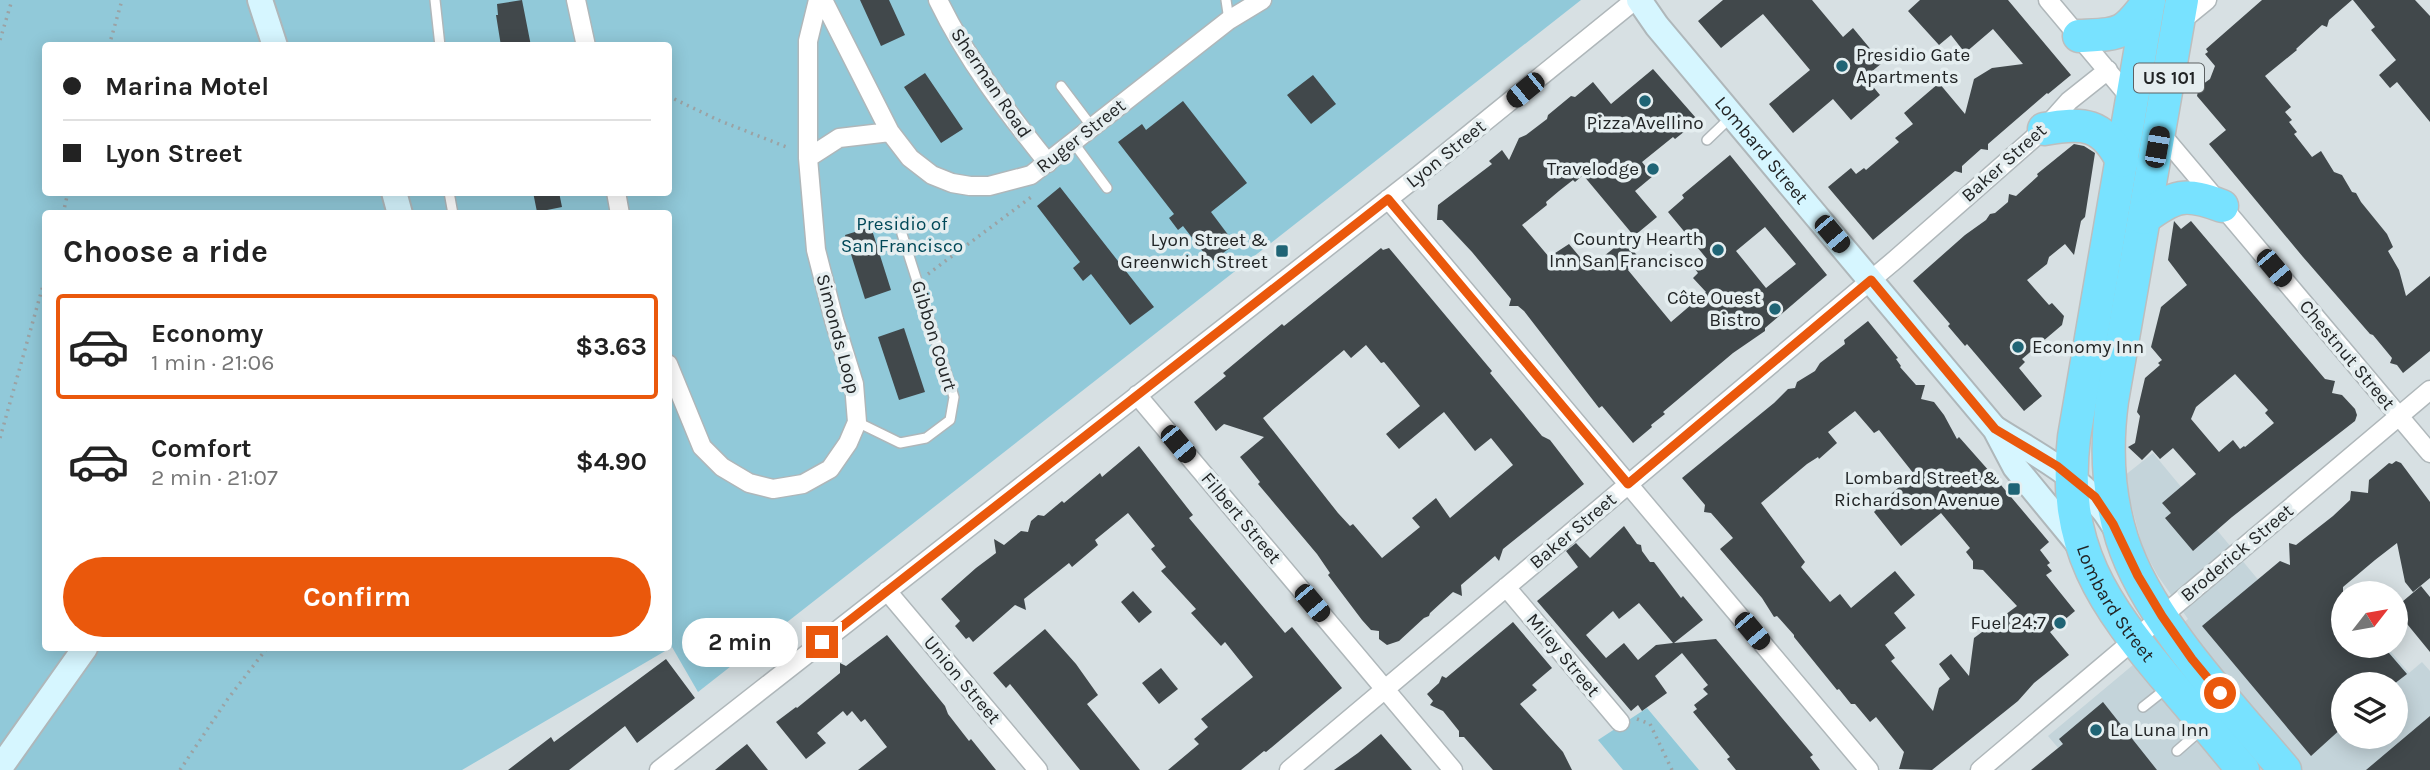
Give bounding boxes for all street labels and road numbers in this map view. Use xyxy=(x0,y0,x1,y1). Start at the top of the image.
street label: Sherman Road xyxy=(946,24,1036,142)
road number: US 101 xyxy=(2134,64,2204,92)
street label: Lombard Street xyxy=(1710,92,1813,209)
street label: Ruger Street xyxy=(1032,94,1130,178)
street label: Lyon Street xyxy=(1402,115,1490,193)
street label: Baker Street xyxy=(1957,119,2051,207)
street label: Simonds Loop xyxy=(811,272,865,396)
street label: Gibbon Court xyxy=(907,278,961,394)
street label: Chestnut Street xyxy=(2295,296,2399,414)
street label: Filbert Street xyxy=(1196,468,1286,568)
street label: Baker Street xyxy=(1525,488,1621,574)
street label: Broderick Street xyxy=(2176,500,2298,606)
street label: Lombard Street xyxy=(2072,542,2159,666)
street label: Miley Street xyxy=(1522,609,1604,701)
street label: Union Street xyxy=(919,632,1005,728)

